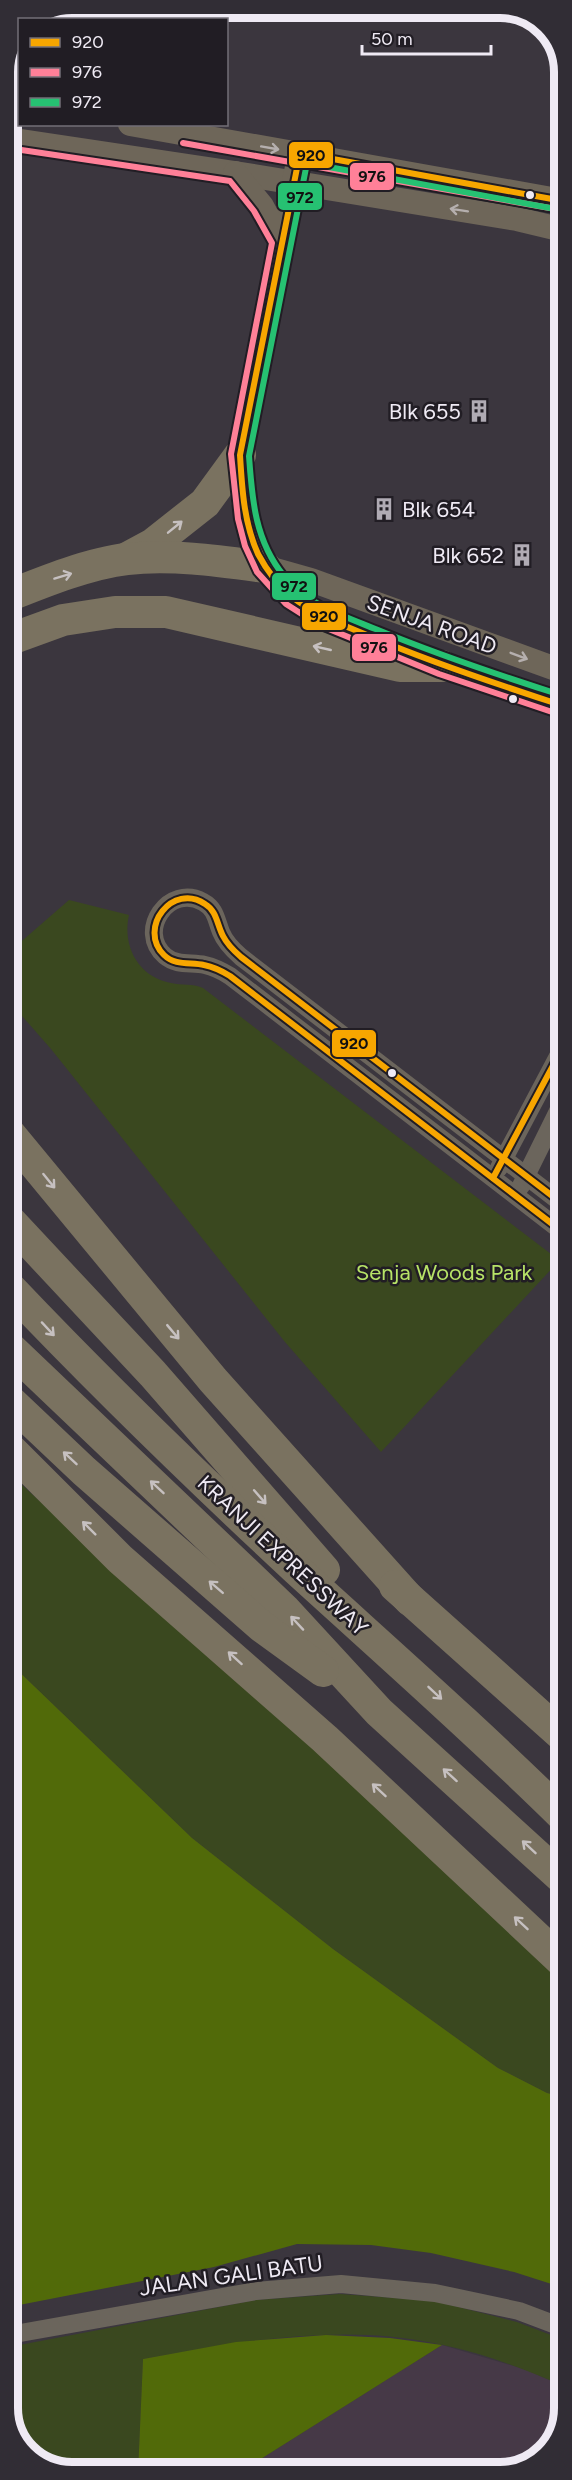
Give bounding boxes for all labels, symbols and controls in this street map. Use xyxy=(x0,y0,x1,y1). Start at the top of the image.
legend xyxy=(18,18,228,126)
scale bar xyxy=(362,18,491,56)
text: 50 m xyxy=(371,28,413,50)
text: 920 xyxy=(72,31,104,53)
text: 976 xyxy=(72,61,102,83)
text: 972 xyxy=(72,91,102,113)
line badge: 920 xyxy=(288,141,334,169)
one-way arrow xyxy=(260,143,279,154)
text: 920 xyxy=(297,146,325,165)
line badge: 976 xyxy=(349,162,395,191)
text: 976 xyxy=(358,167,386,186)
line badge: 972 xyxy=(277,182,323,211)
text: 972 xyxy=(286,188,314,207)
unlabelled marker xyxy=(524,189,536,201)
one-way arrow xyxy=(450,205,470,216)
place label: Blk 655 xyxy=(389,398,461,425)
building icon: Blk 655 xyxy=(466,398,492,424)
building icon: Blk 654 xyxy=(371,496,397,522)
place label: Blk 654 xyxy=(402,496,475,523)
one-way arrow xyxy=(167,521,183,534)
place label: Blk 652 xyxy=(432,542,504,569)
building icon: Blk 652 xyxy=(509,542,535,568)
one-way arrow xyxy=(53,570,72,581)
line badge: 972 xyxy=(271,572,317,601)
text: 972 xyxy=(280,577,308,596)
street label: SENJA ROAD xyxy=(363,589,500,660)
line badge: 920 xyxy=(301,602,347,631)
text: 920 xyxy=(310,607,338,626)
line badge: 976 xyxy=(351,633,397,662)
text: 976 xyxy=(360,638,388,657)
one-way arrow xyxy=(313,642,333,653)
one-way arrow xyxy=(509,651,528,662)
unlabelled marker xyxy=(507,693,519,705)
line badge: 920 xyxy=(331,1029,377,1058)
text: 920 xyxy=(340,1034,368,1053)
unlabelled marker xyxy=(386,1067,398,1079)
one-way arrow xyxy=(42,1173,55,1189)
park label: Senja Woods Park xyxy=(356,1259,533,1286)
one-way arrow xyxy=(41,1321,56,1336)
one-way arrow xyxy=(166,1324,179,1340)
one-way arrow xyxy=(63,1451,78,1465)
street label: KRANJI EXPRESSWAY xyxy=(192,1469,374,1642)
one-way arrow xyxy=(149,1480,164,1494)
one-way arrow xyxy=(254,1489,267,1505)
one-way arrow xyxy=(82,1521,97,1536)
one-way arrow xyxy=(209,1580,224,1594)
one-way arrow xyxy=(289,1615,304,1630)
one-way arrow xyxy=(228,1651,243,1665)
one-way arrow xyxy=(427,1686,442,1700)
one-way arrow xyxy=(443,1768,458,1782)
one-way arrow xyxy=(371,1783,386,1797)
one-way arrow xyxy=(522,1840,537,1854)
one-way arrow xyxy=(514,1916,529,1930)
street label: JALAN GALI BATU xyxy=(138,2249,325,2302)

